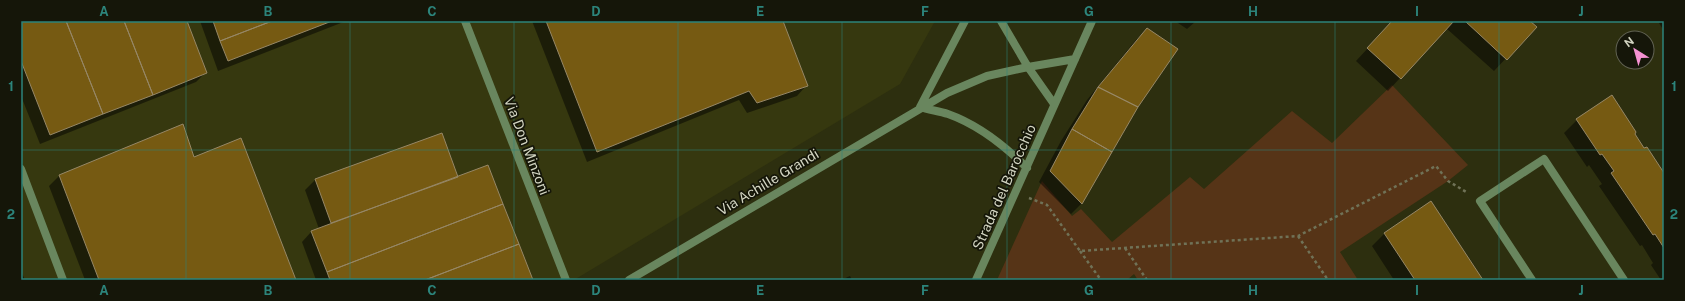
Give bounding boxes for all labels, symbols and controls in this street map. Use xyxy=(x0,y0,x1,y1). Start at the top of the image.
text: A xyxy=(99,4,109,19)
text: B xyxy=(264,4,273,19)
text: C xyxy=(427,4,437,19)
text: D xyxy=(591,4,601,19)
text: E xyxy=(756,4,764,19)
text: F xyxy=(921,4,929,19)
text: G xyxy=(1084,4,1094,19)
text: H xyxy=(1248,4,1258,19)
text: I xyxy=(1415,4,1419,19)
text: J xyxy=(1578,4,1584,19)
north arrow xyxy=(1615,30,1655,70)
text: N xyxy=(1622,35,1636,49)
text: 1 xyxy=(8,79,14,94)
text: 1 xyxy=(1671,79,1677,94)
street label: Via Don Minzoni xyxy=(501,95,553,197)
street label: Strada del Barocchio xyxy=(969,122,1039,252)
street label: Via Achille Grandi xyxy=(714,145,822,219)
text: 2 xyxy=(7,207,15,222)
text: 2 xyxy=(1670,207,1678,222)
text: A xyxy=(99,283,109,298)
text: B xyxy=(264,283,273,298)
text: C xyxy=(427,283,437,298)
text: D xyxy=(591,283,601,298)
text: E xyxy=(756,283,764,298)
text: F xyxy=(921,283,929,298)
text: G xyxy=(1084,283,1094,298)
text: H xyxy=(1248,283,1258,298)
text: I xyxy=(1415,283,1419,298)
text: J xyxy=(1578,283,1584,298)

